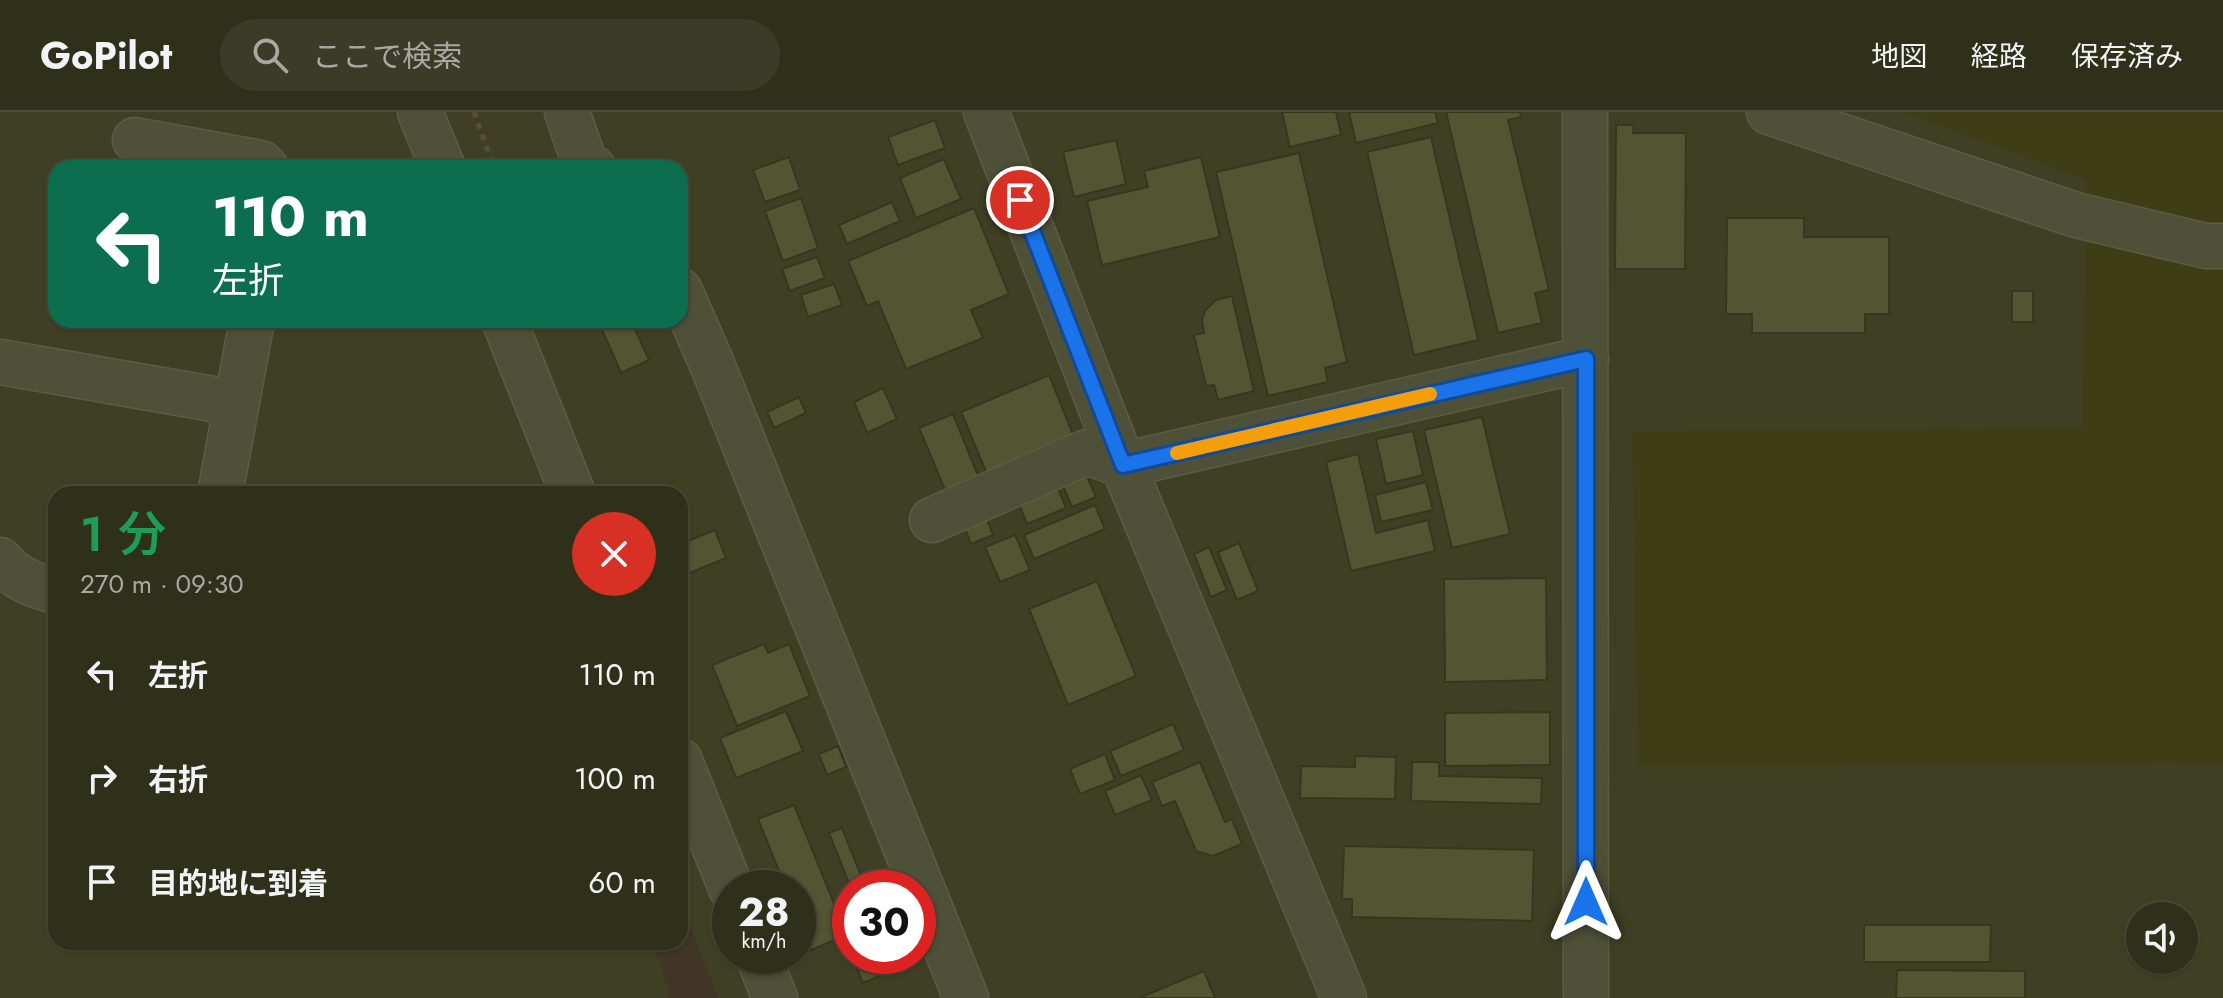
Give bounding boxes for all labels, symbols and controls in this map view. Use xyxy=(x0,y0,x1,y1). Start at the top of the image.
search box xyxy=(220,19,780,91)
text: GoPilot xyxy=(40,28,172,83)
icon: search xyxy=(248,33,292,77)
text: ここで検索 xyxy=(312,35,462,78)
text: 地図 xyxy=(1871,36,1927,77)
text: 経路 xyxy=(1971,36,2027,77)
text: 保存済み xyxy=(2071,36,2183,77)
pin xyxy=(986,166,1054,234)
text: 110 m xyxy=(212,176,369,257)
icon: arrive xyxy=(998,178,1042,222)
icon: left xyxy=(80,192,184,296)
text: 左折 xyxy=(212,254,284,306)
text: 1 分 xyxy=(80,500,166,569)
button: close xyxy=(572,512,656,596)
text: 270 m · 09:30 xyxy=(80,565,244,603)
icon: left xyxy=(80,652,124,696)
text: 110 m xyxy=(579,653,656,696)
text: 左折 xyxy=(148,654,208,697)
icon: right xyxy=(80,756,124,800)
text: 100 m xyxy=(574,757,656,800)
text: 右折 xyxy=(148,758,208,801)
icon: arrive xyxy=(80,860,124,904)
position arrow xyxy=(1544,860,1628,944)
text: 60 m xyxy=(588,861,656,904)
text: 目的地に到着 xyxy=(148,862,328,905)
speed limit sign: 30 xyxy=(832,870,936,974)
text: 28 xyxy=(738,883,790,941)
map controls xyxy=(2126,902,2198,974)
button: sound xyxy=(2126,902,2198,974)
text: km/h xyxy=(741,927,787,956)

